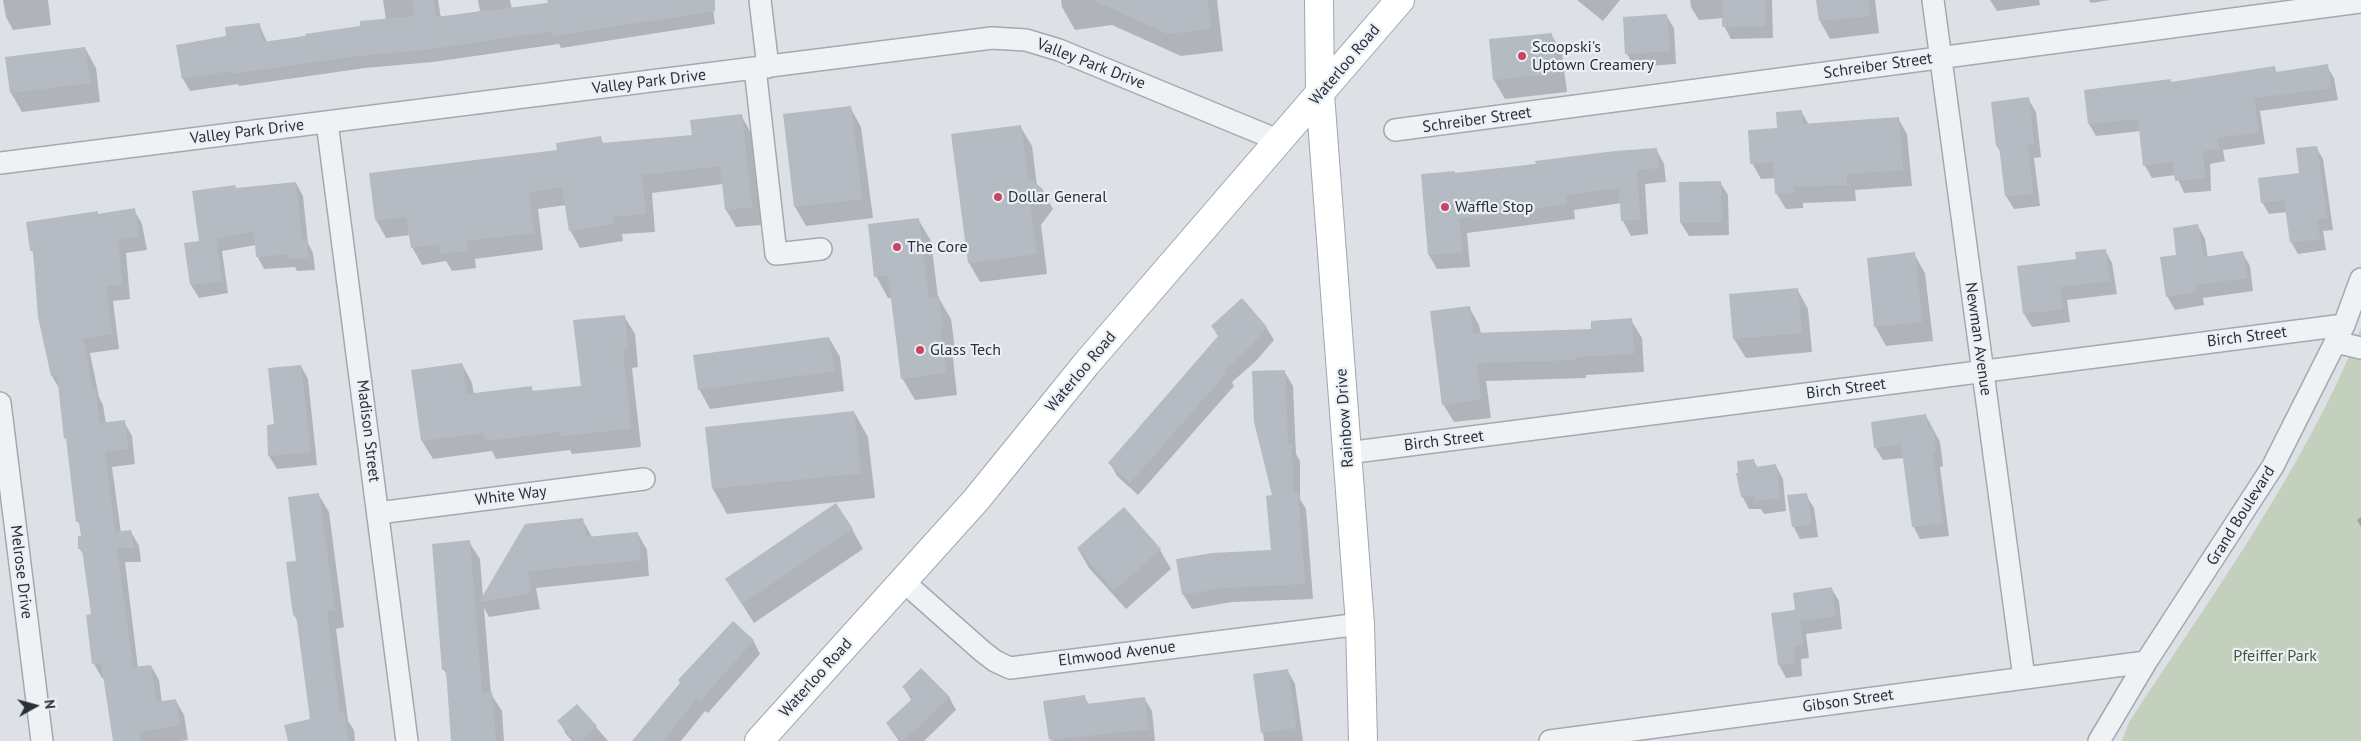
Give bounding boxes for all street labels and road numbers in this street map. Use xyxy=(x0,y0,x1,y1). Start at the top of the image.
street label: Waterloo Road xyxy=(1306,21,1384,109)
street label: Valley Park Drive xyxy=(1034,34,1148,94)
street label: Schreiber Street xyxy=(1822,49,1934,83)
street label: Valley Park Drive xyxy=(591,65,707,99)
street label: Schreiber Street xyxy=(1421,103,1533,137)
street label: Valley Park Drive xyxy=(189,115,305,149)
street label: Newman Avenue xyxy=(1961,281,1995,397)
street label: Birch Street xyxy=(2206,323,2288,351)
street label: Waterloo Road xyxy=(1042,328,1120,416)
street label: Rainbow Drive xyxy=(1332,368,1358,468)
street label: Birch Street xyxy=(1805,375,1887,403)
street label: Madison Street xyxy=(352,379,384,483)
street label: Birch Street xyxy=(1403,427,1485,455)
street label: Grand Boulevard xyxy=(2203,463,2279,569)
street label: White Way xyxy=(474,482,548,510)
street label: Melrose Drive xyxy=(6,524,36,620)
street label: Waterloo Road xyxy=(776,635,856,721)
street label: Elmwood Avenue xyxy=(1057,637,1177,671)
street label: Gibson Street xyxy=(1801,685,1895,717)

